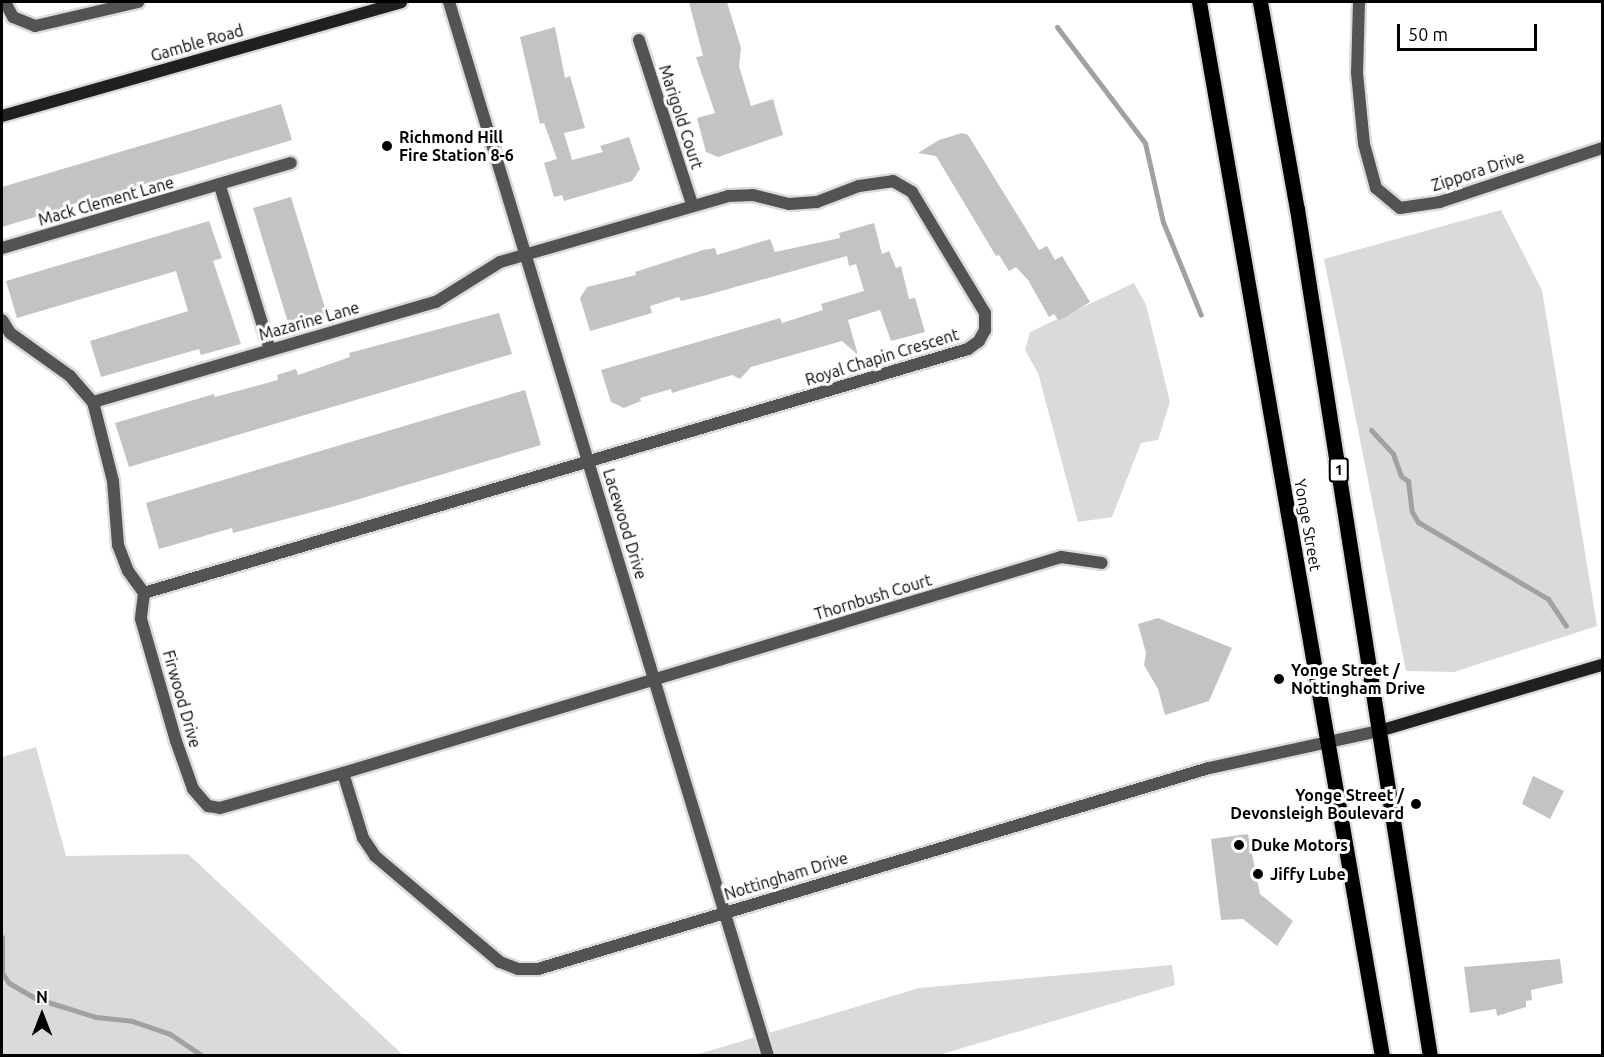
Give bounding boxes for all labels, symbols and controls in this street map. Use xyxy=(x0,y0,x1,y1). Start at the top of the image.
scale bar xyxy=(1400,12,1540,50)
street label: Gamble Road xyxy=(148,21,246,65)
text: 50 m xyxy=(1408,24,1448,44)
street label: Marigold Court xyxy=(655,62,707,172)
place label: Richmond Hill Fire Station 8-6 xyxy=(399,127,514,165)
marker: Richmond Hill Fire Station 8-6 xyxy=(380,139,394,153)
street label: Zippora Drive xyxy=(1429,147,1527,195)
street label: Mack Clement Lane xyxy=(36,172,176,230)
street label: Mazarine Lane xyxy=(257,297,361,345)
street label: Royal Chapin Crescent xyxy=(803,324,961,390)
road number: 1 xyxy=(1328,458,1350,482)
street label: Lacewood Drive xyxy=(599,466,651,582)
street label: Yonge Street xyxy=(1290,477,1326,573)
street label: Thornbush Court xyxy=(812,570,934,624)
street label: Firwood Drive xyxy=(159,648,205,750)
place label: Yonge Street / Nottingham Drive xyxy=(1291,660,1425,698)
marker: Yonge Street / Nottingham Drive xyxy=(1272,672,1286,686)
place label: Yonge Street / Devonsleigh Boulevard xyxy=(1230,785,1404,823)
marker: Yonge Street / Devonsleigh Boulevard xyxy=(1409,797,1423,811)
place label: Duke Motors xyxy=(1251,835,1348,855)
marker: Duke Motors xyxy=(1232,838,1246,852)
street label: Nottingham Drive xyxy=(722,848,850,904)
place label: Jiffy Lube xyxy=(1270,864,1346,884)
marker: Jiffy Lube xyxy=(1251,867,1265,881)
north arrow xyxy=(12,985,72,1045)
text: N xyxy=(36,988,48,1006)

